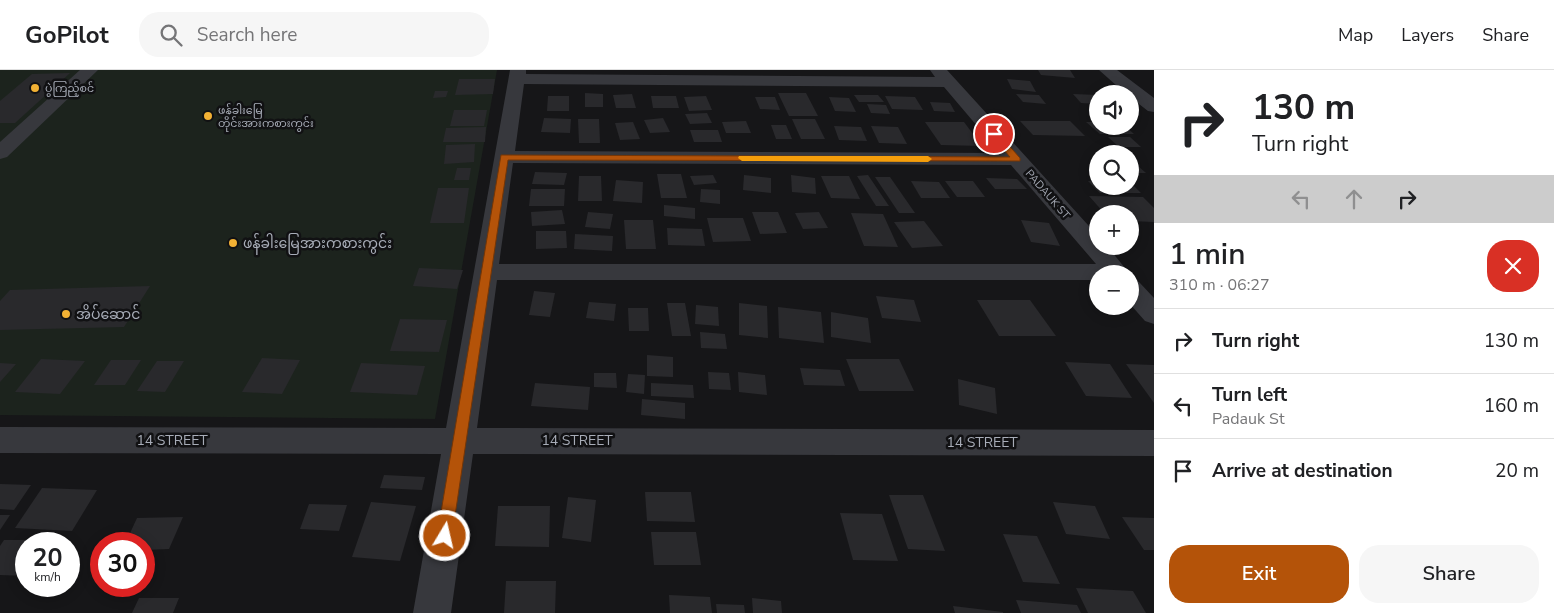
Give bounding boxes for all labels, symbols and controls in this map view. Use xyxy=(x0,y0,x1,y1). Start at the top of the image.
search box xyxy=(139,12,489,57)
text: GoPilot xyxy=(25,19,109,51)
icon: search xyxy=(157,21,185,49)
text: Search here xyxy=(197,22,297,48)
text: Map xyxy=(1338,23,1373,47)
text: Layers xyxy=(1401,23,1454,47)
text: Share xyxy=(1482,23,1529,47)
place label: ပွဲကြည့်စင် xyxy=(45,81,94,97)
marker: ပွဲကြည့်စင် xyxy=(29,82,41,94)
text: 130 m xyxy=(1252,84,1355,131)
map controls xyxy=(1089,85,1139,315)
button: sound xyxy=(1089,85,1139,135)
icon: right xyxy=(1169,90,1234,155)
place label: ဖန်ခါးမြေ တိုင်းအားကစားကွင်း xyxy=(218,103,314,132)
marker: ဖန်ခါးမြေ တိုင်းအားကစားကွင်း xyxy=(202,110,214,122)
pin xyxy=(973,113,1015,155)
icon: arrive xyxy=(980,120,1008,148)
text: Turn right xyxy=(1252,129,1348,159)
button: search xyxy=(1089,145,1139,195)
street label: PADAUK ST xyxy=(1022,166,1074,223)
icon: left xyxy=(1287,185,1315,213)
icon: ahead xyxy=(1340,185,1368,213)
icon: right xyxy=(1393,185,1421,213)
button: + xyxy=(1089,205,1139,255)
place label: ဖန်ခါးမြေအားကစားကွင်း xyxy=(243,233,392,255)
text: 1 min xyxy=(1169,234,1245,275)
marker: ဖန်ခါးမြေအားကစားကွင်း xyxy=(227,237,239,249)
button: close xyxy=(1487,240,1539,292)
button: − xyxy=(1089,265,1139,315)
text: 310 m · 06:27 xyxy=(1169,274,1270,296)
place label: အိပ်ဆောင် xyxy=(76,304,140,324)
marker: အိပ်ဆောင် xyxy=(60,308,72,320)
icon: right xyxy=(1169,327,1197,355)
text: Turn right xyxy=(1212,328,1299,354)
text: 130 m xyxy=(1484,328,1539,354)
text: Turn left xyxy=(1212,382,1287,408)
icon: left xyxy=(1169,392,1197,420)
text: 160 m xyxy=(1484,393,1539,419)
text: Padauk St xyxy=(1212,408,1285,430)
street label: 14 STREET xyxy=(136,431,208,450)
street label: 14 STREET xyxy=(541,431,613,450)
street label: 14 STREET xyxy=(946,433,1018,452)
icon: arrive xyxy=(1169,457,1197,485)
text: Arrive at destination xyxy=(1212,458,1393,484)
text: 20 m xyxy=(1495,458,1539,484)
position arrow xyxy=(418,509,470,561)
speed limit sign: 30 xyxy=(90,532,155,597)
text: 20 xyxy=(32,541,63,575)
button: Exit xyxy=(1169,545,1349,603)
button: Share xyxy=(1359,545,1539,603)
text: km/h xyxy=(34,569,61,585)

